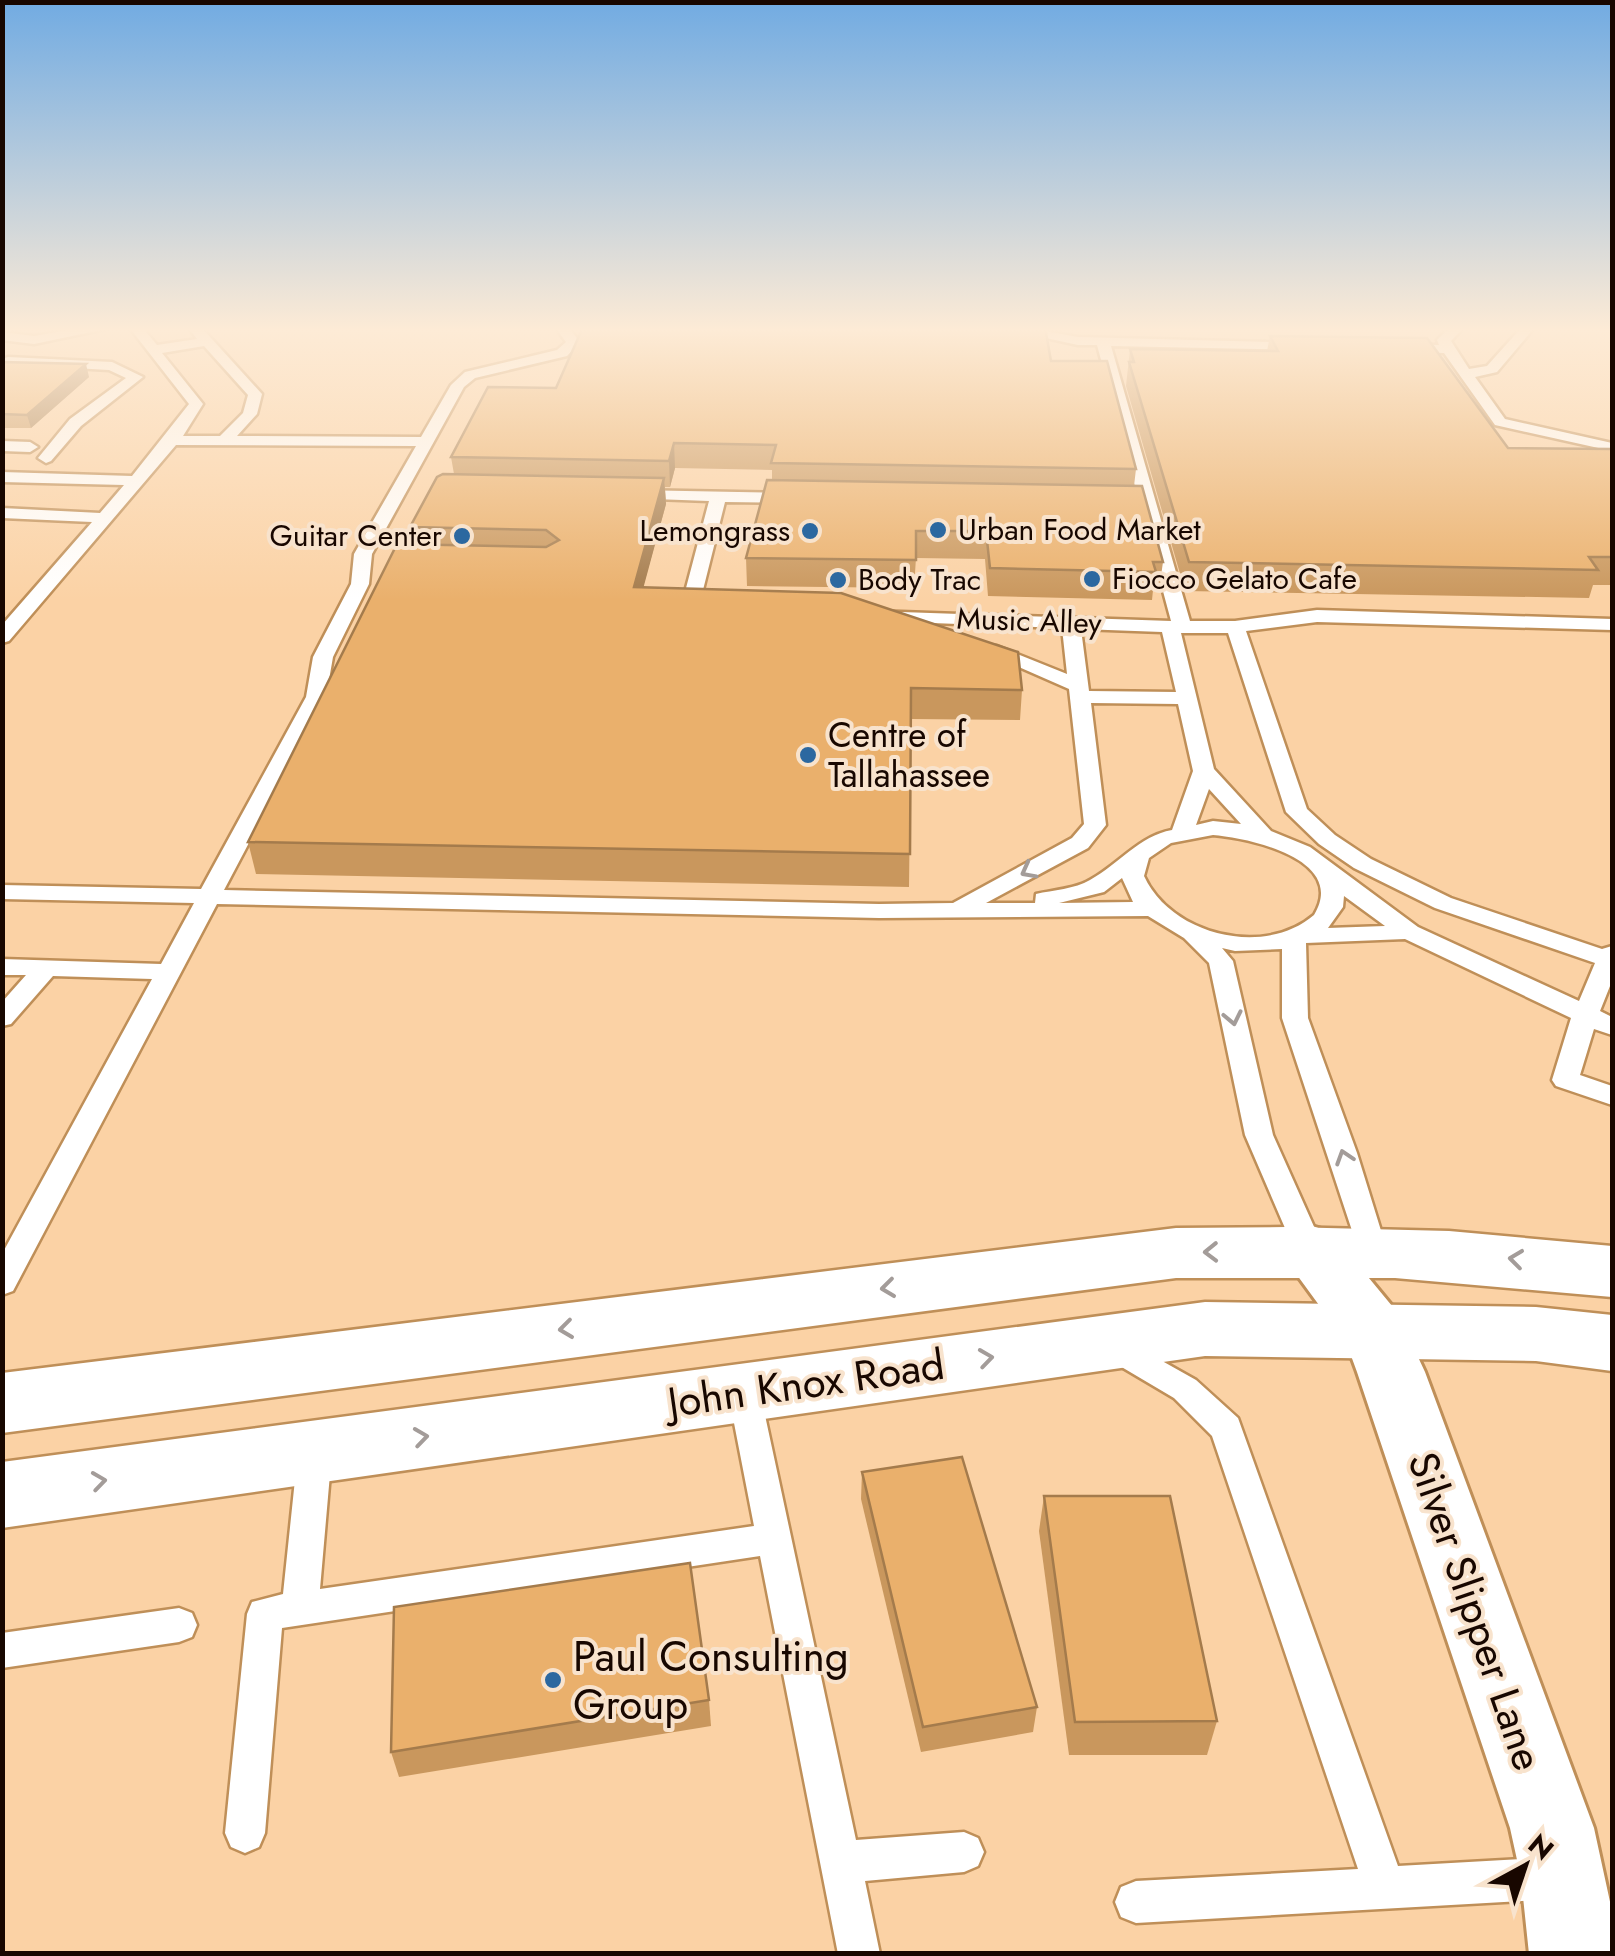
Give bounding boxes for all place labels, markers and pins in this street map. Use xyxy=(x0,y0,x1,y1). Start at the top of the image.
place label: Urban Food Market xyxy=(958,508,1202,551)
place label: Lemongrass xyxy=(640,509,790,552)
place label: Guitar Center xyxy=(270,514,443,557)
marker: Urban Food Market xyxy=(927,519,949,541)
marker: Lemongrass xyxy=(799,520,821,542)
marker: Guitar Center xyxy=(451,525,473,547)
place label: Fiocco Gelato Cafe xyxy=(1112,557,1357,600)
place label: Body Trac xyxy=(858,558,981,601)
marker: Fiocco Gelato Cafe xyxy=(1081,568,1103,590)
marker: Body Trac xyxy=(827,569,849,591)
place label: Centre of Tallahassee xyxy=(828,710,990,800)
marker: Centre of Tallahassee xyxy=(797,744,819,766)
place label: Paul Consulting Group xyxy=(573,1626,849,1735)
marker: Paul Consulting Group xyxy=(542,1669,564,1691)

